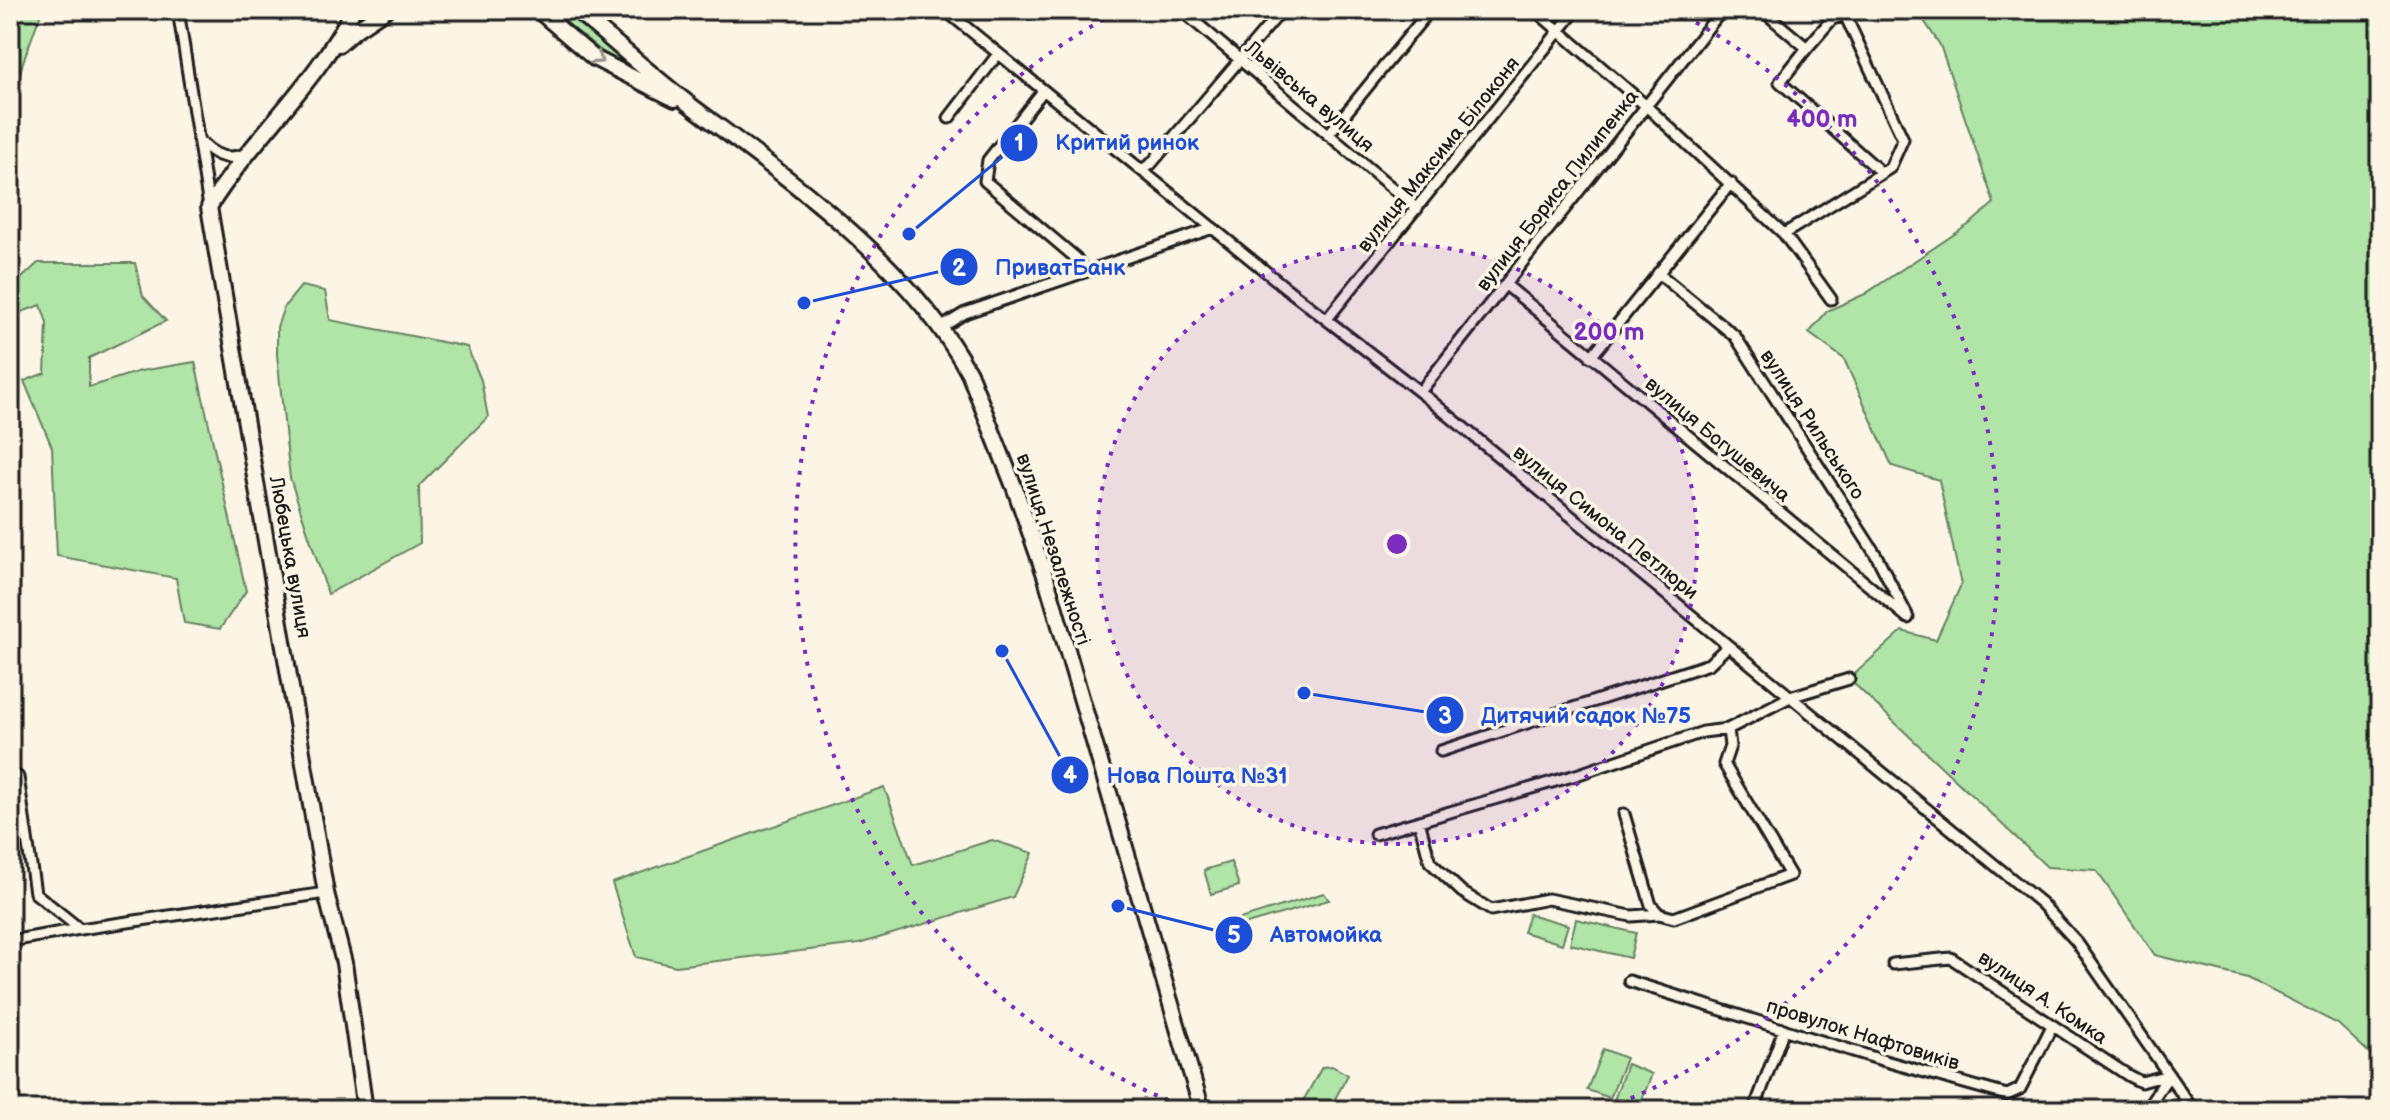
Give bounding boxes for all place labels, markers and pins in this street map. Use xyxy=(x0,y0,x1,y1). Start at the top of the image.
callout: Критий ринок xyxy=(999,120,1215,166)
callout: ПриватБанк xyxy=(939,244,1141,290)
centre of rings xyxy=(1383,530,1411,558)
callout: Дитячий садок №75 xyxy=(1425,692,1707,738)
callout: Нова Пошта №31 xyxy=(1050,752,1303,798)
callout: Автомойка xyxy=(1214,912,1398,958)

